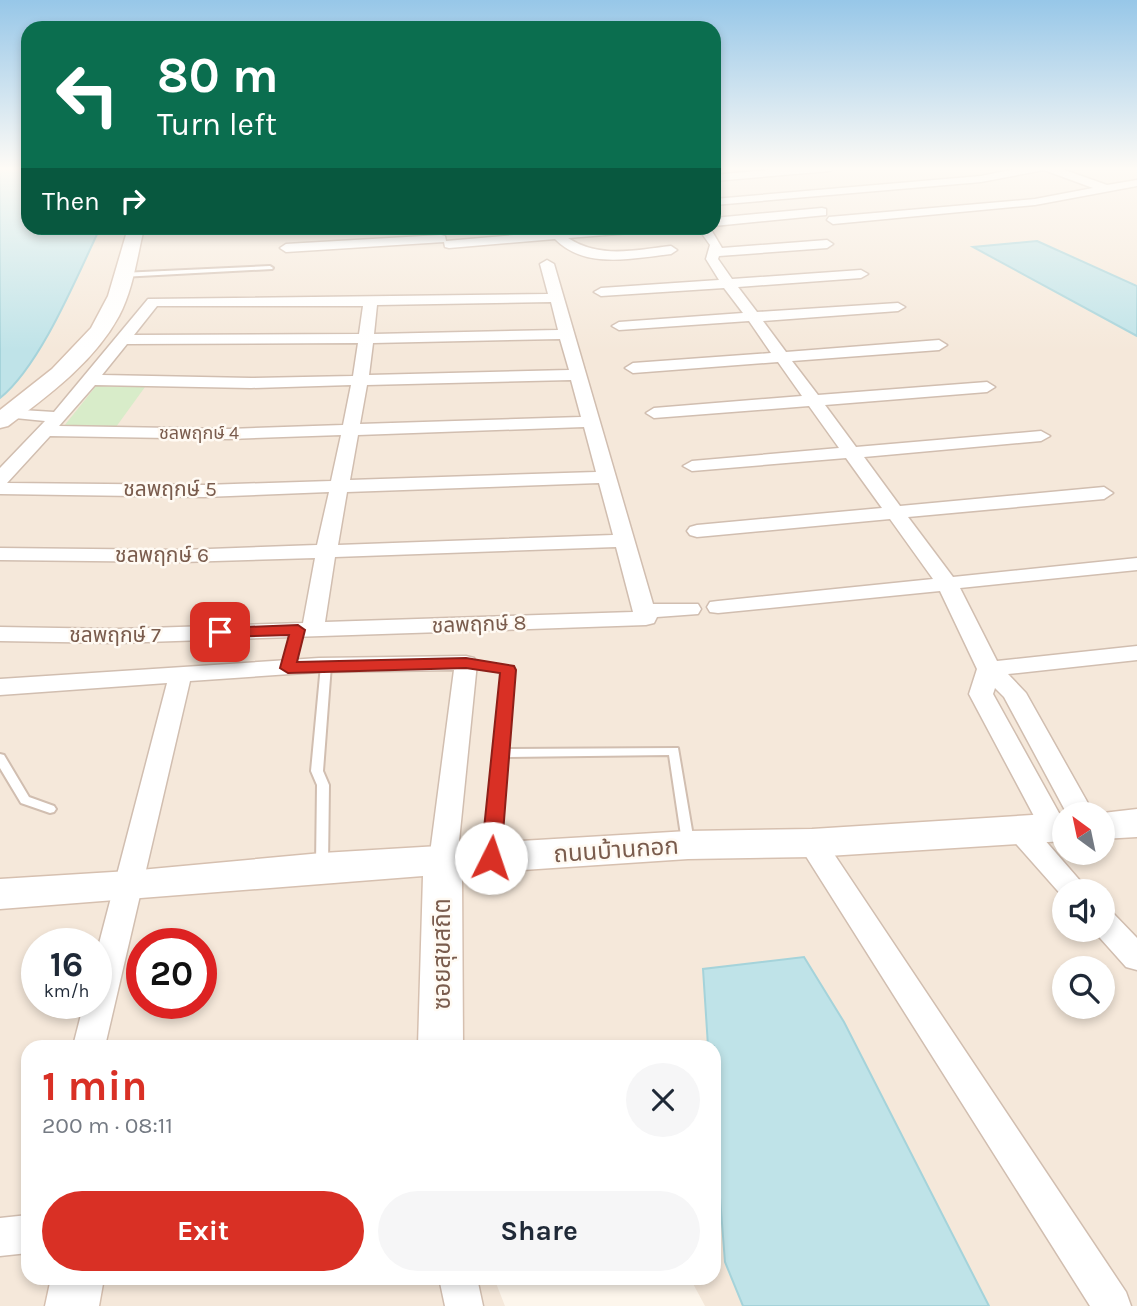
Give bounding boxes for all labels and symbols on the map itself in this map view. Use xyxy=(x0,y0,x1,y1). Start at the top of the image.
street label: ชลพฤกษ์ 4 xyxy=(159,422,239,444)
street label: ชลพฤกษ์ 5 xyxy=(123,477,217,501)
street label: ชลพฤกษ์ 6 xyxy=(115,543,209,567)
pin xyxy=(190,602,250,662)
street label: ชลพฤกษ์ 8 xyxy=(431,610,527,638)
street label: ชลพฤกษ์ 7 xyxy=(69,623,161,647)
north arrow xyxy=(1052,802,1115,864)
position arrow xyxy=(454,821,528,895)
street label: ถนนบ้านกอก xyxy=(552,832,680,868)
street label: ซอยสุขสถิต xyxy=(428,898,457,1010)
speed limit sign: 20 xyxy=(126,928,217,1019)

